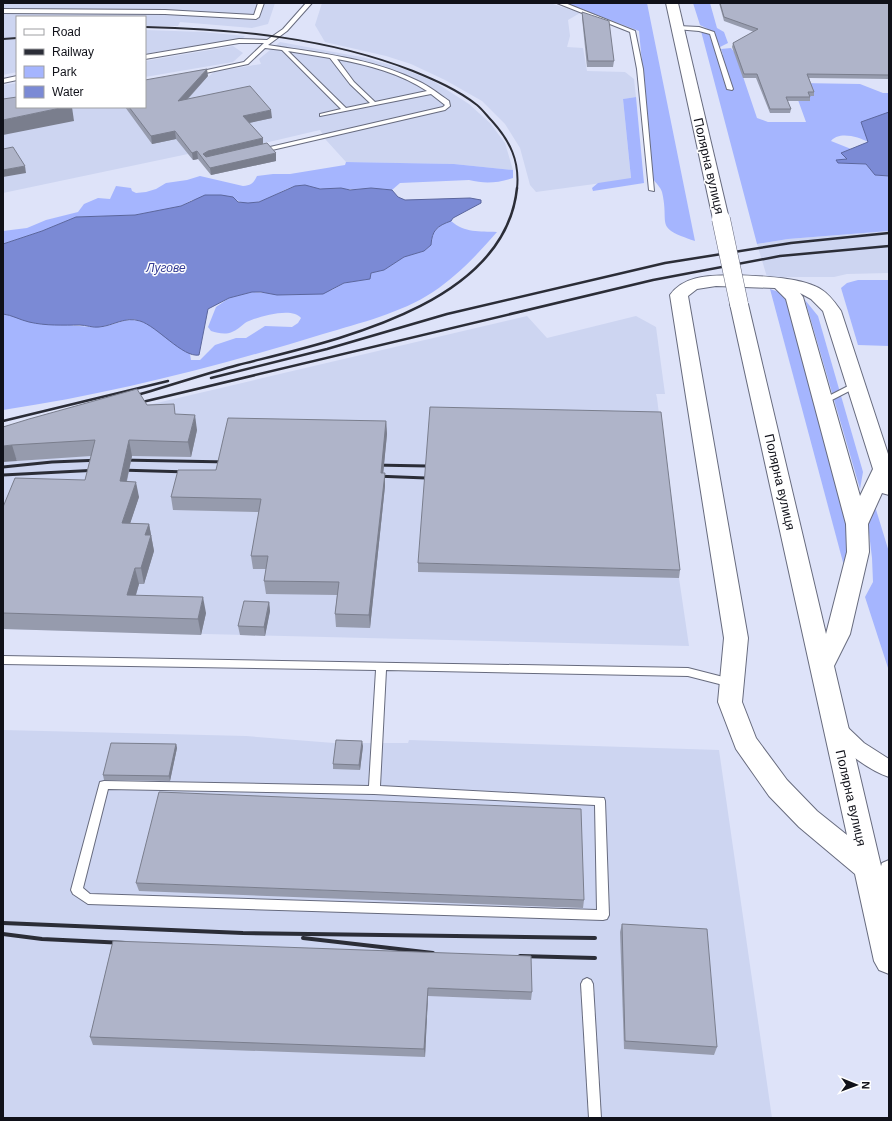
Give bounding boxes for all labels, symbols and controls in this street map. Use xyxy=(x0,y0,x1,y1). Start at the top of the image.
legend xyxy=(16,16,146,108)
text: Road xyxy=(52,25,81,39)
text: Railway xyxy=(52,45,94,59)
text: Park xyxy=(52,65,78,79)
text: Water xyxy=(52,85,84,99)
street label: Полярна вулиця xyxy=(691,116,727,216)
water label: Лугове xyxy=(145,261,186,275)
street label: Полярна вулиця xyxy=(762,432,798,532)
street label: Полярна вулиця xyxy=(833,748,869,848)
north arrow xyxy=(836,1065,876,1105)
text: N xyxy=(860,1081,872,1089)

